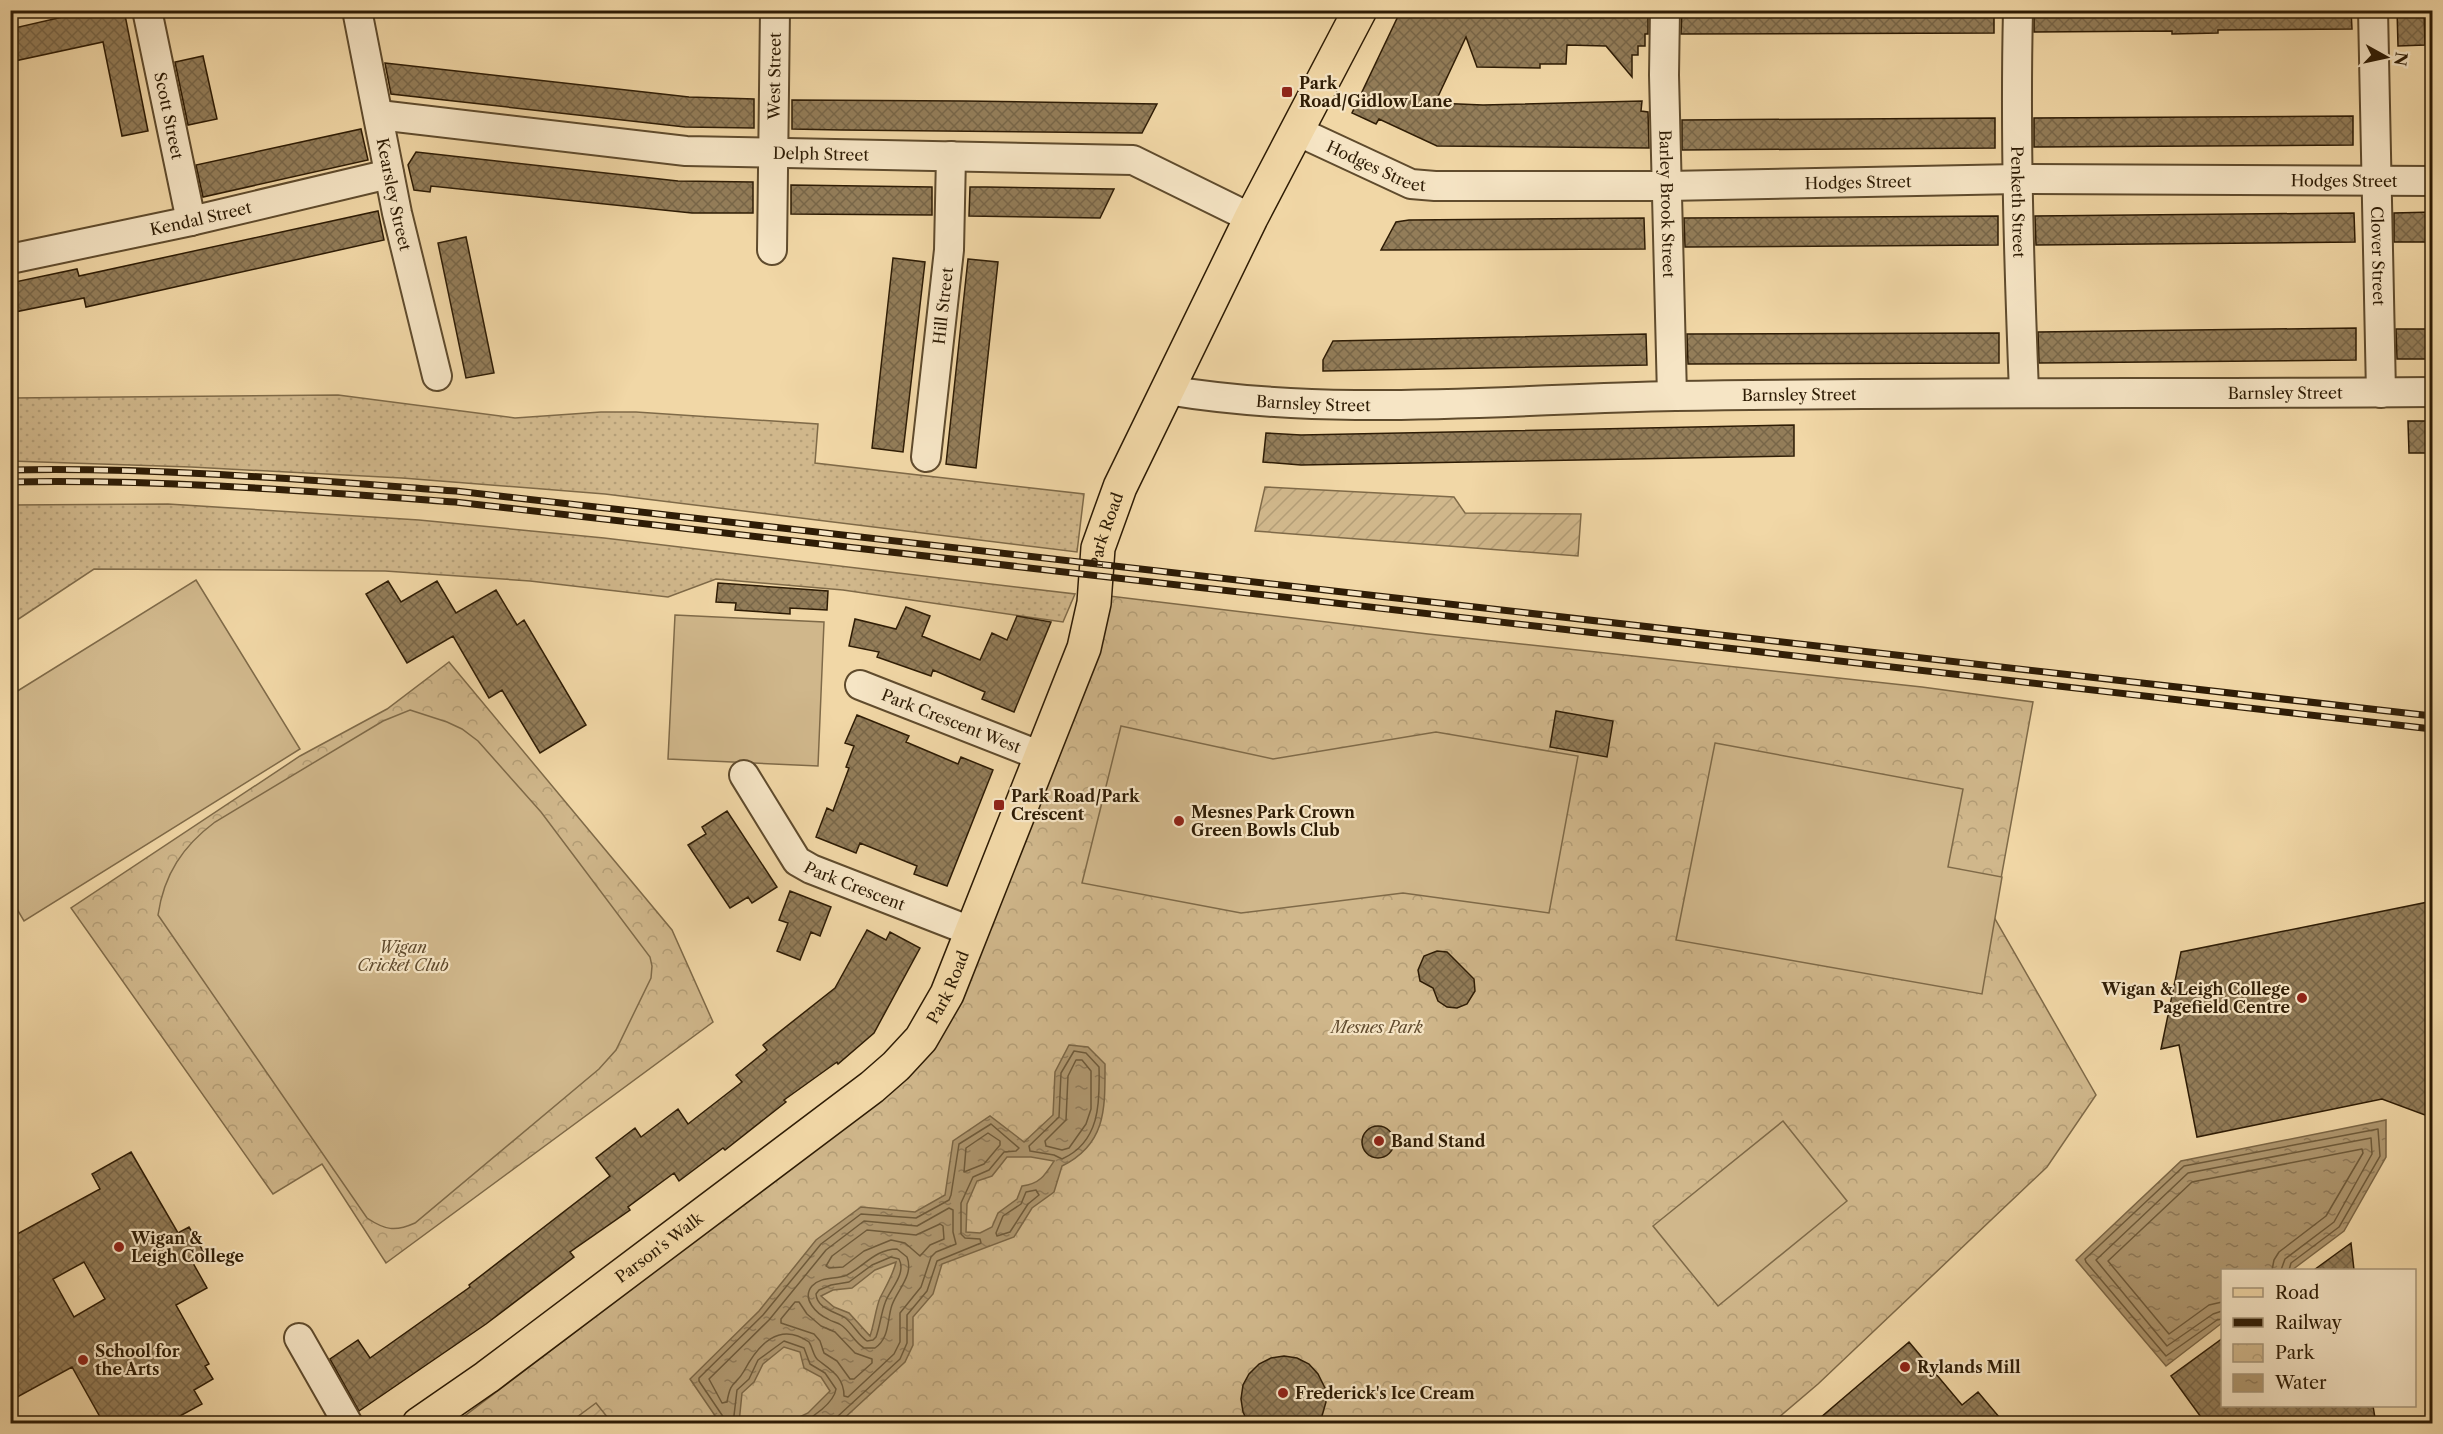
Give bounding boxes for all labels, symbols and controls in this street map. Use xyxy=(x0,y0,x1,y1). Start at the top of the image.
north arrow xyxy=(2356,27,2416,87)
street label: West Street xyxy=(764,32,785,121)
text: N xyxy=(2390,51,2412,67)
street label: Scott Street xyxy=(150,70,188,162)
place label: Park Road/Gidlow Lane xyxy=(1299,73,1453,111)
marker: Park Road/Gidlow Lane xyxy=(1280,85,1294,99)
street label: Barley Brook Street xyxy=(1655,130,1679,279)
street label: Kearsley Street xyxy=(372,136,416,253)
street label: Hodges Street xyxy=(1323,136,1427,195)
street label: Delph Street xyxy=(773,143,870,165)
street label: Penketh Street xyxy=(2007,146,2029,259)
street label: Hodges Street xyxy=(2291,170,2398,191)
street label: Hodges Street xyxy=(1805,171,1912,193)
street label: Kendal Street xyxy=(148,197,254,239)
street label: Clover Street xyxy=(2367,206,2389,306)
street label: Hill Street xyxy=(929,266,957,346)
street label: Barnsley Street xyxy=(2228,383,2343,403)
street label: Barnsley Street xyxy=(1741,384,1857,405)
street label: Barnsley Street xyxy=(1255,391,1371,415)
street label: Park Road xyxy=(1087,489,1127,569)
street label: Park Crescent West xyxy=(879,684,1024,757)
place label: Park Road/Park Crescent xyxy=(1011,786,1140,824)
marker: Park Road/Park Crescent xyxy=(992,798,1006,812)
place label: Mesnes Park Crown Green Bowls Club xyxy=(1191,802,1355,840)
marker: Mesnes Park Crown Green Bowls Club xyxy=(1172,814,1186,828)
street label: Park Crescent xyxy=(800,857,908,915)
park label: Wigan Cricket Club xyxy=(357,937,449,975)
street label: Park Road xyxy=(922,947,973,1027)
place label: Wigan & Leigh College Pagefield Centre xyxy=(2101,979,2290,1017)
marker: Wigan & Leigh College Pagefield Centre xyxy=(2295,991,2309,1005)
park label: Mesnes Park xyxy=(1329,1017,1424,1037)
place label: Band Stand xyxy=(1391,1131,1486,1151)
marker: Band Stand xyxy=(1372,1134,1386,1148)
street label: Parson's Walk xyxy=(611,1208,707,1287)
place label: Wigan & Leigh College xyxy=(130,1228,245,1266)
marker: Wigan & Leigh College xyxy=(112,1240,126,1254)
legend xyxy=(2221,1269,2416,1407)
text: Road xyxy=(2275,1282,2320,1304)
text: Railway xyxy=(2275,1312,2343,1334)
place label: School for the Arts xyxy=(95,1341,180,1379)
text: Park xyxy=(2275,1342,2316,1364)
marker: School for the Arts xyxy=(76,1353,90,1367)
place label: Rylands Mill xyxy=(1917,1357,2021,1377)
marker: Rylands Mill xyxy=(1898,1360,1912,1374)
text: Water xyxy=(2274,1372,2327,1394)
place label: Frederick's Ice Cream xyxy=(1295,1383,1475,1403)
marker: Frederick's Ice Cream xyxy=(1276,1386,1290,1400)

